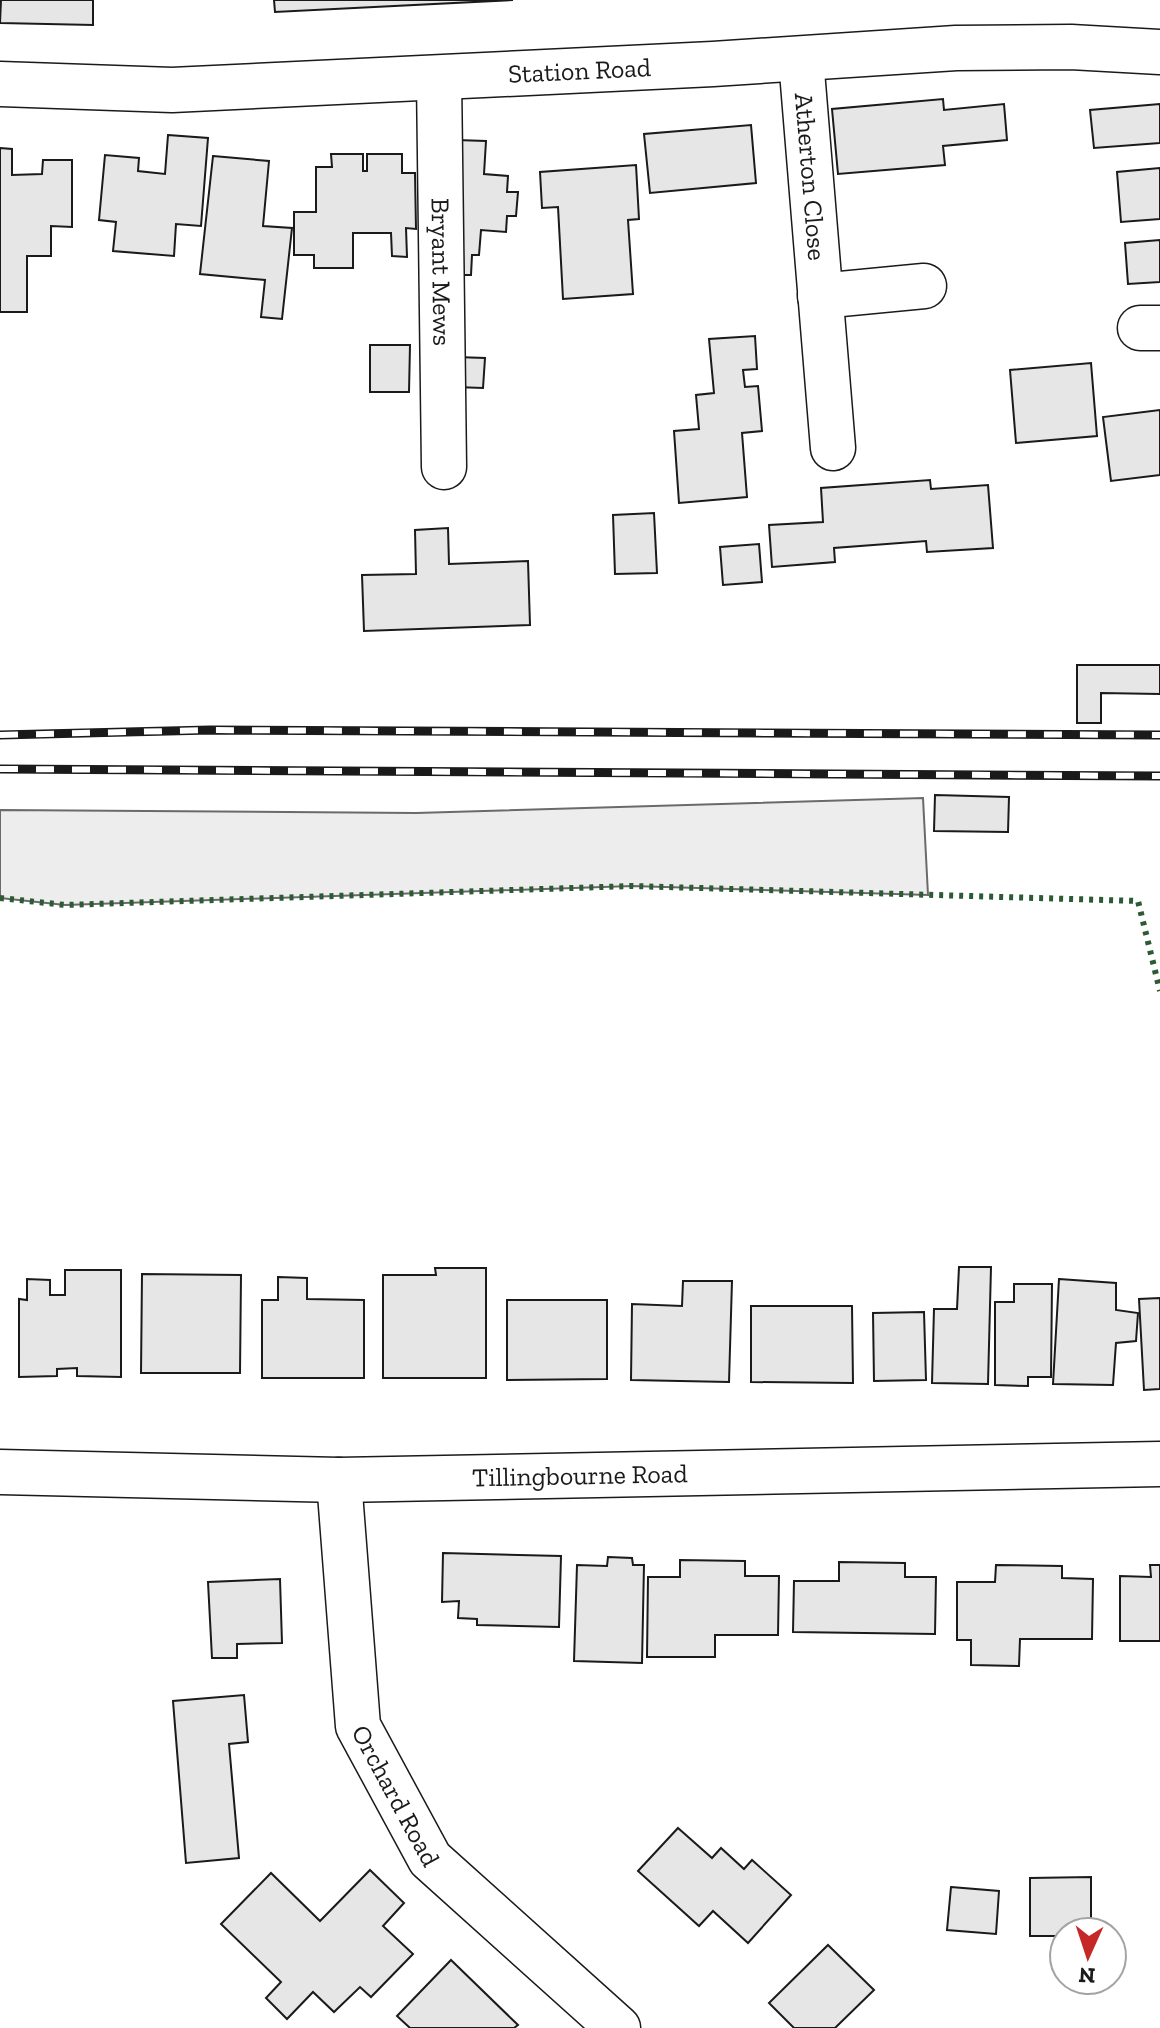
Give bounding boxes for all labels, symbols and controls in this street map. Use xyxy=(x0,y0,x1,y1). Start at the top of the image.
street label: Station Road xyxy=(507,51,652,90)
street label: Atherton Close xyxy=(788,91,834,262)
street label: Bryant Mews xyxy=(425,198,458,346)
street label: Tillingbourne Road xyxy=(472,1457,688,1493)
street label: Orchard Road xyxy=(345,1719,447,1872)
north arrow xyxy=(1048,1916,1128,1996)
text: N xyxy=(1078,1962,1096,1989)

